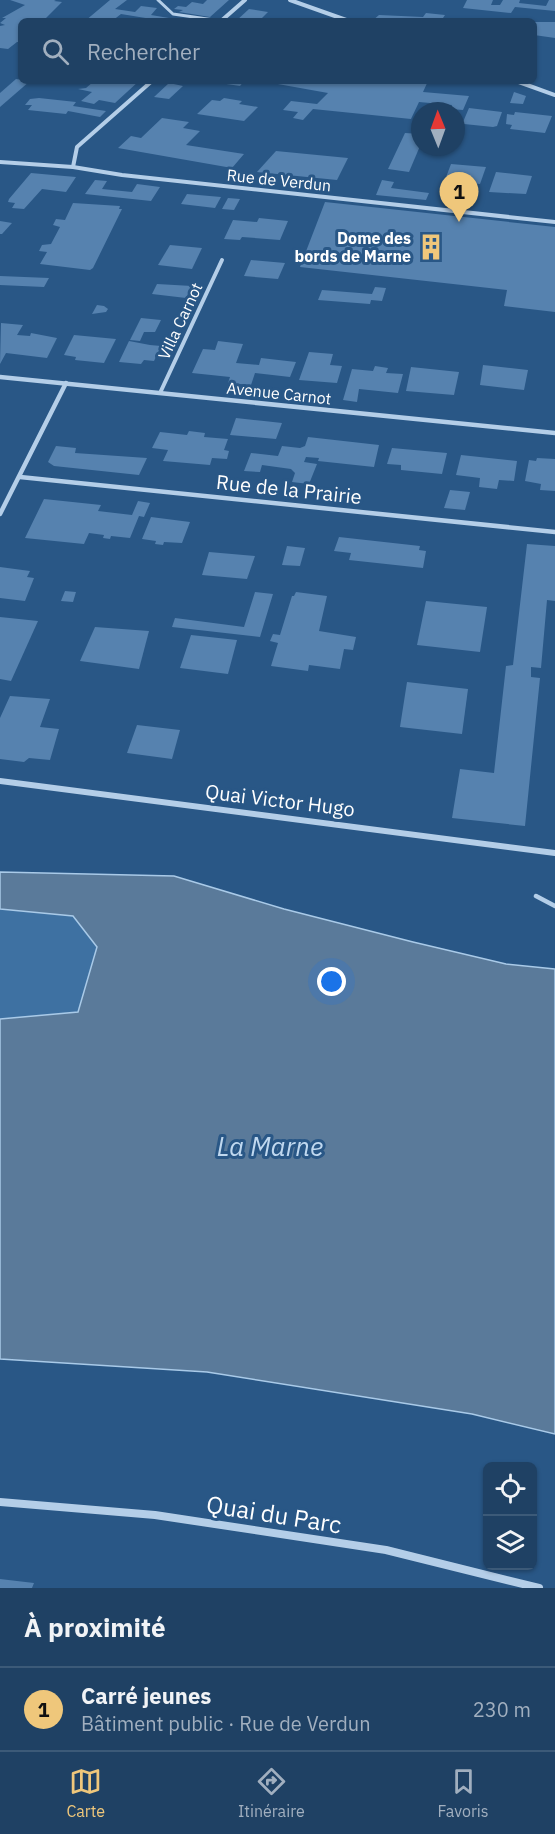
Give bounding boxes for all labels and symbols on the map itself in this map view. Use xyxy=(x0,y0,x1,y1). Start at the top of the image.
north arrow xyxy=(411,102,465,156)
street label: Rue de Verdun xyxy=(226,165,332,195)
pin: 1 xyxy=(440,172,478,222)
place label: Dome des bords de Marne xyxy=(295,228,411,266)
building icon: Dome des bords de Marne xyxy=(416,232,446,262)
street label: Villa Carnot xyxy=(153,279,207,363)
street label: Avenue Carnot xyxy=(226,378,332,408)
street label: Rue de la Prairie xyxy=(215,468,363,510)
street label: Quai Victor Hugo xyxy=(204,777,356,823)
your location xyxy=(317,967,346,996)
water label: La Marne xyxy=(217,1129,323,1163)
street label: Quai du Parc xyxy=(204,1488,344,1540)

